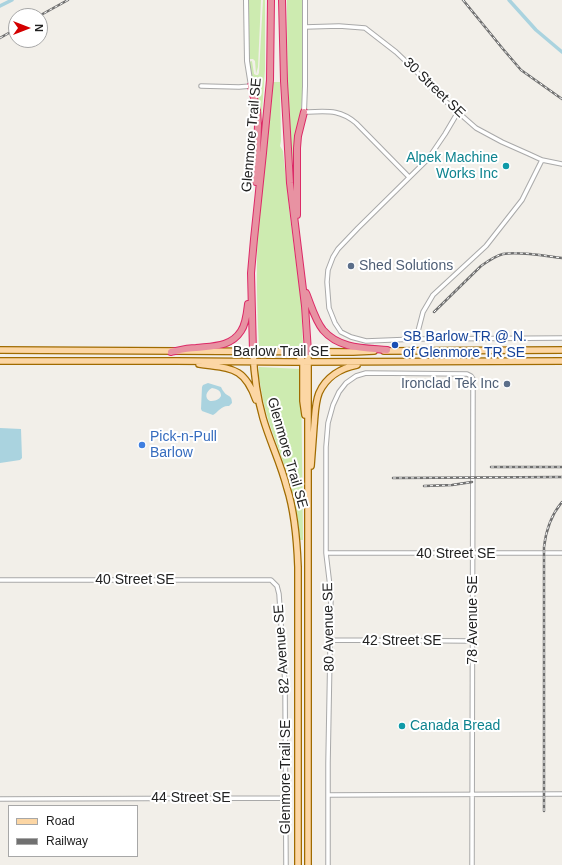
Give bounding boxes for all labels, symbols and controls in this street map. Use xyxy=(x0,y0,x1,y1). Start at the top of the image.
north arrow xyxy=(8,8,48,48)
text: N xyxy=(33,24,45,32)
street label: 30 Street SE xyxy=(400,54,468,122)
street label: Glenmore Trail SE xyxy=(239,77,265,193)
place label: Alpek Machine Works Inc xyxy=(406,150,498,182)
marker: Alpek Machine Works Inc xyxy=(501,161,511,171)
place label: Shed Solutions xyxy=(359,258,453,274)
marker: Shed Solutions xyxy=(346,261,356,271)
place label: SB Barlow TR @ N. of Glenmore TR SE xyxy=(403,329,527,362)
marker: SB Barlow TR @ N. of Glenmore TR SE xyxy=(390,340,400,350)
street label: Barlow Trail SE xyxy=(233,344,329,360)
place label: Ironclad Tek Inc xyxy=(401,376,499,392)
marker: Ironclad Tek Inc xyxy=(502,379,512,389)
street label: Glenmore Trail SE xyxy=(263,396,311,510)
place label: Pick-n-Pull Barlow xyxy=(150,429,217,462)
marker: Pick-n-Pull Barlow xyxy=(137,440,147,450)
street label: 40 Street SE xyxy=(416,546,496,562)
street label: 40 Street SE xyxy=(95,572,175,588)
street label: 78 Avenue SE xyxy=(465,575,481,665)
street label: 80 Avenue SE xyxy=(320,582,338,672)
street label: 82 Avenue SE xyxy=(271,604,293,694)
street label: 42 Street SE xyxy=(362,633,442,649)
place label: Canada Bread xyxy=(410,718,500,734)
street label: Glenmore Trail SE xyxy=(278,720,294,834)
marker: Canada Bread xyxy=(397,721,407,731)
street label: 44 Street SE xyxy=(151,790,231,806)
legend xyxy=(8,805,138,857)
text: Road xyxy=(46,814,75,828)
text: Railway xyxy=(46,834,88,848)

